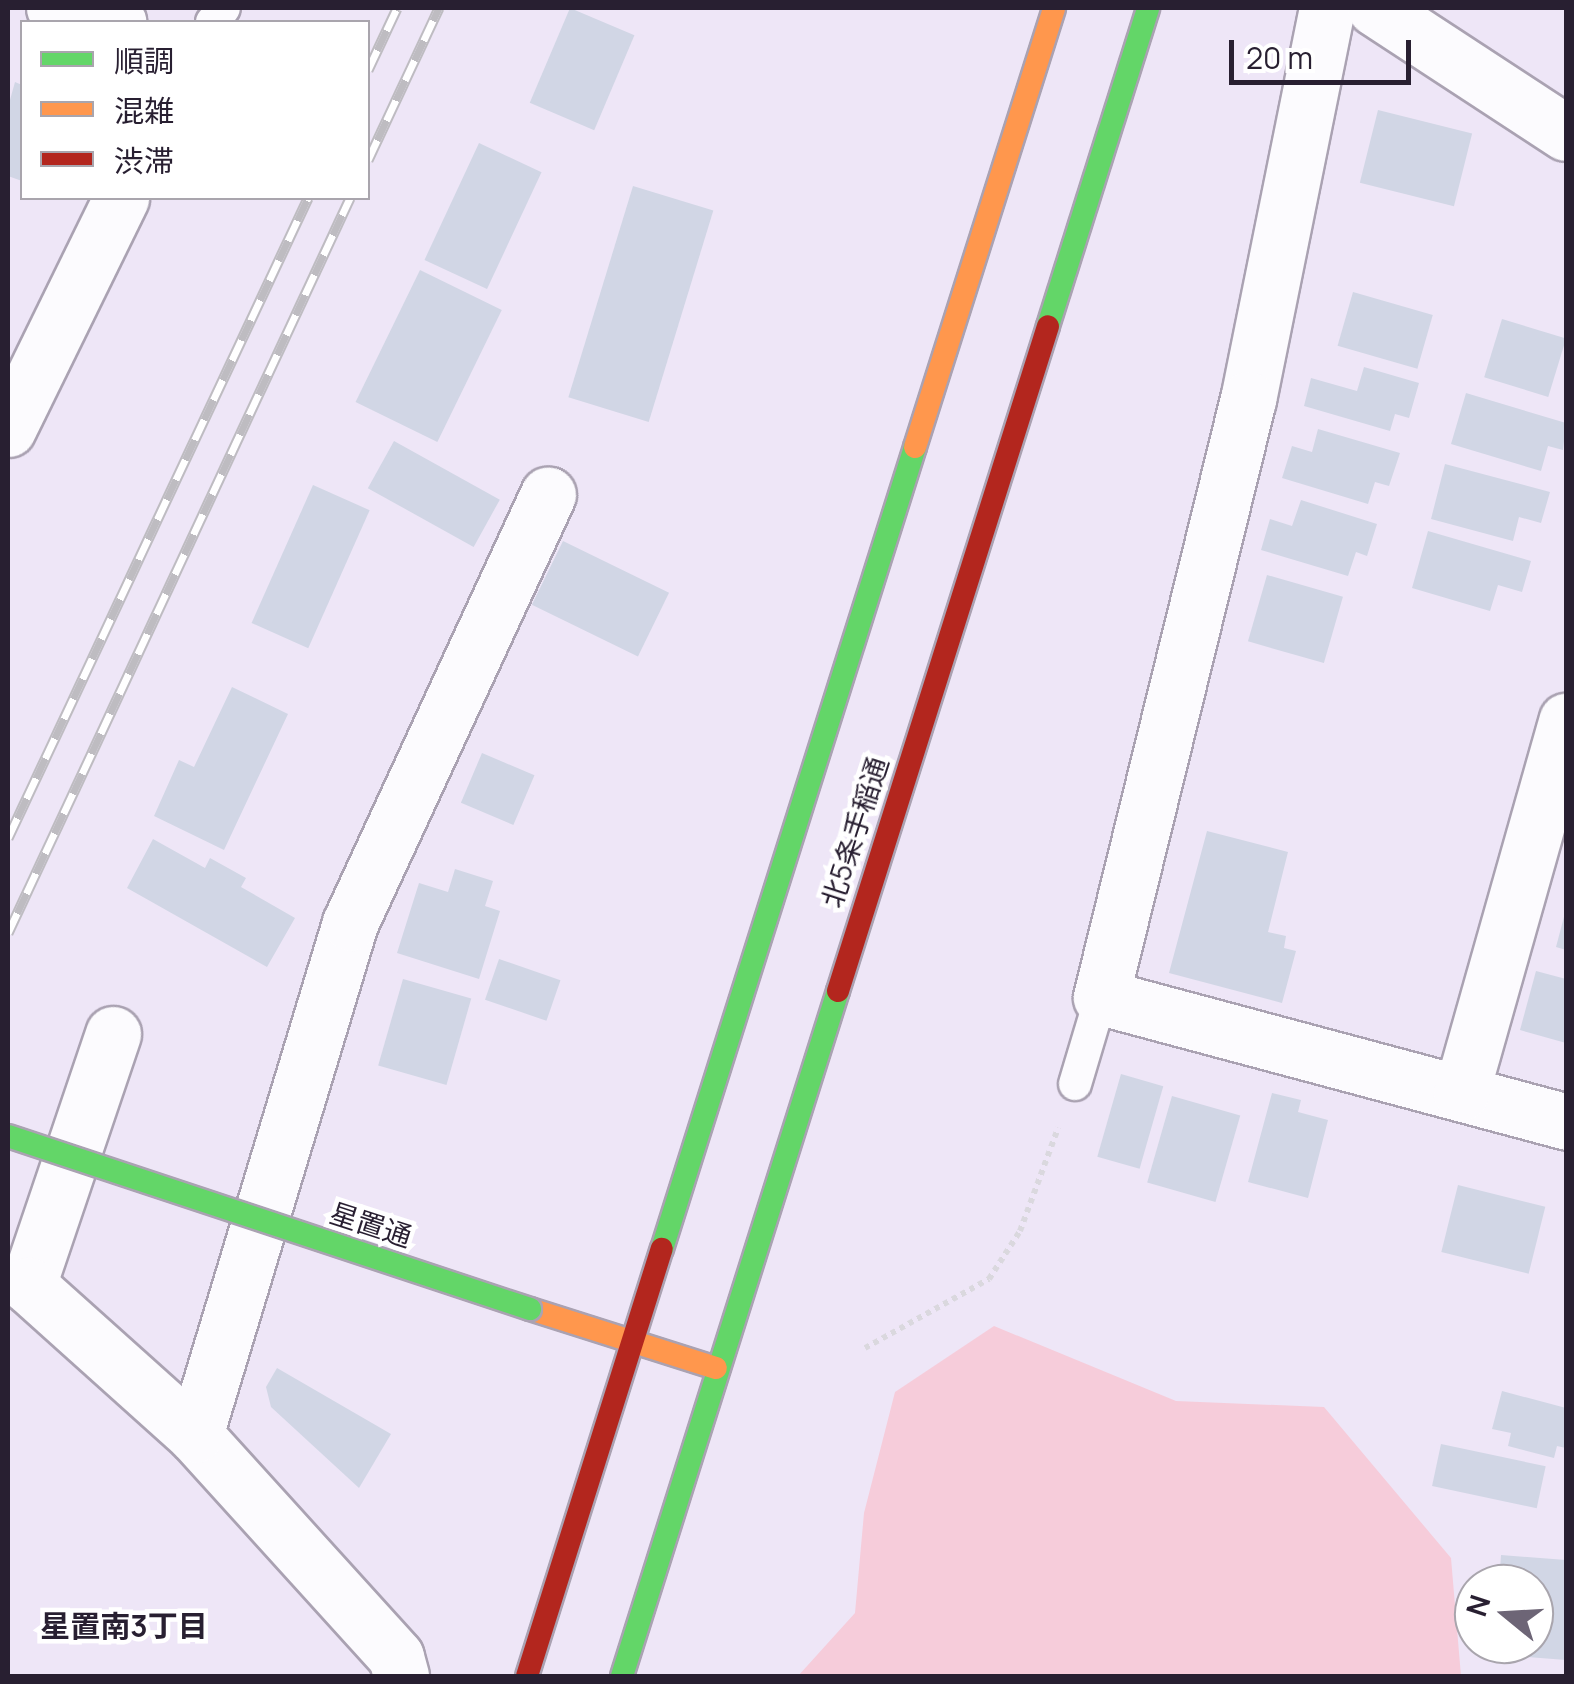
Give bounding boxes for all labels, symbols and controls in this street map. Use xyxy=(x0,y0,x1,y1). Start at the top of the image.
legend xyxy=(20,20,370,200)
scale bar xyxy=(1234,20,1416,82)
text: 20 m xyxy=(1246,37,1313,78)
text: 順調 xyxy=(114,40,174,81)
text: 混雑 xyxy=(114,90,174,131)
text: 渋滞 xyxy=(114,140,174,181)
street label: 北5条手稲通 xyxy=(814,753,894,911)
street label: 星置通 xyxy=(326,1195,416,1253)
north arrow xyxy=(1454,1564,1554,1664)
text: N xyxy=(1456,1590,1499,1621)
district label: 星置南3丁目 xyxy=(40,1608,208,1644)

